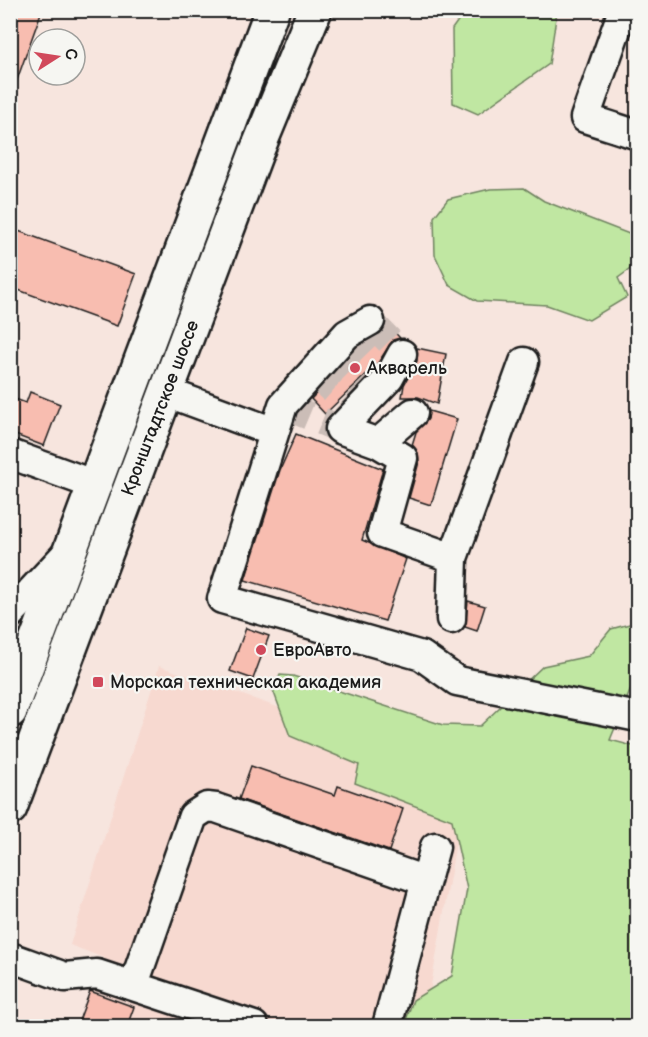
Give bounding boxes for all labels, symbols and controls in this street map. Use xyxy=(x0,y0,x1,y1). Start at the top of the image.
north arrow xyxy=(27,27,87,87)
text: С xyxy=(60,47,81,62)
street label: Кронштадтское шоссе xyxy=(117,317,204,499)
place label: Акварель xyxy=(366,358,447,379)
marker: Акварель xyxy=(348,361,362,375)
place label: ЕвроАвто xyxy=(273,640,351,661)
marker: ЕвроАвто xyxy=(254,643,268,657)
place label: Морская техническая академия xyxy=(110,672,381,693)
marker: Морская техническая академия xyxy=(91,675,105,689)

